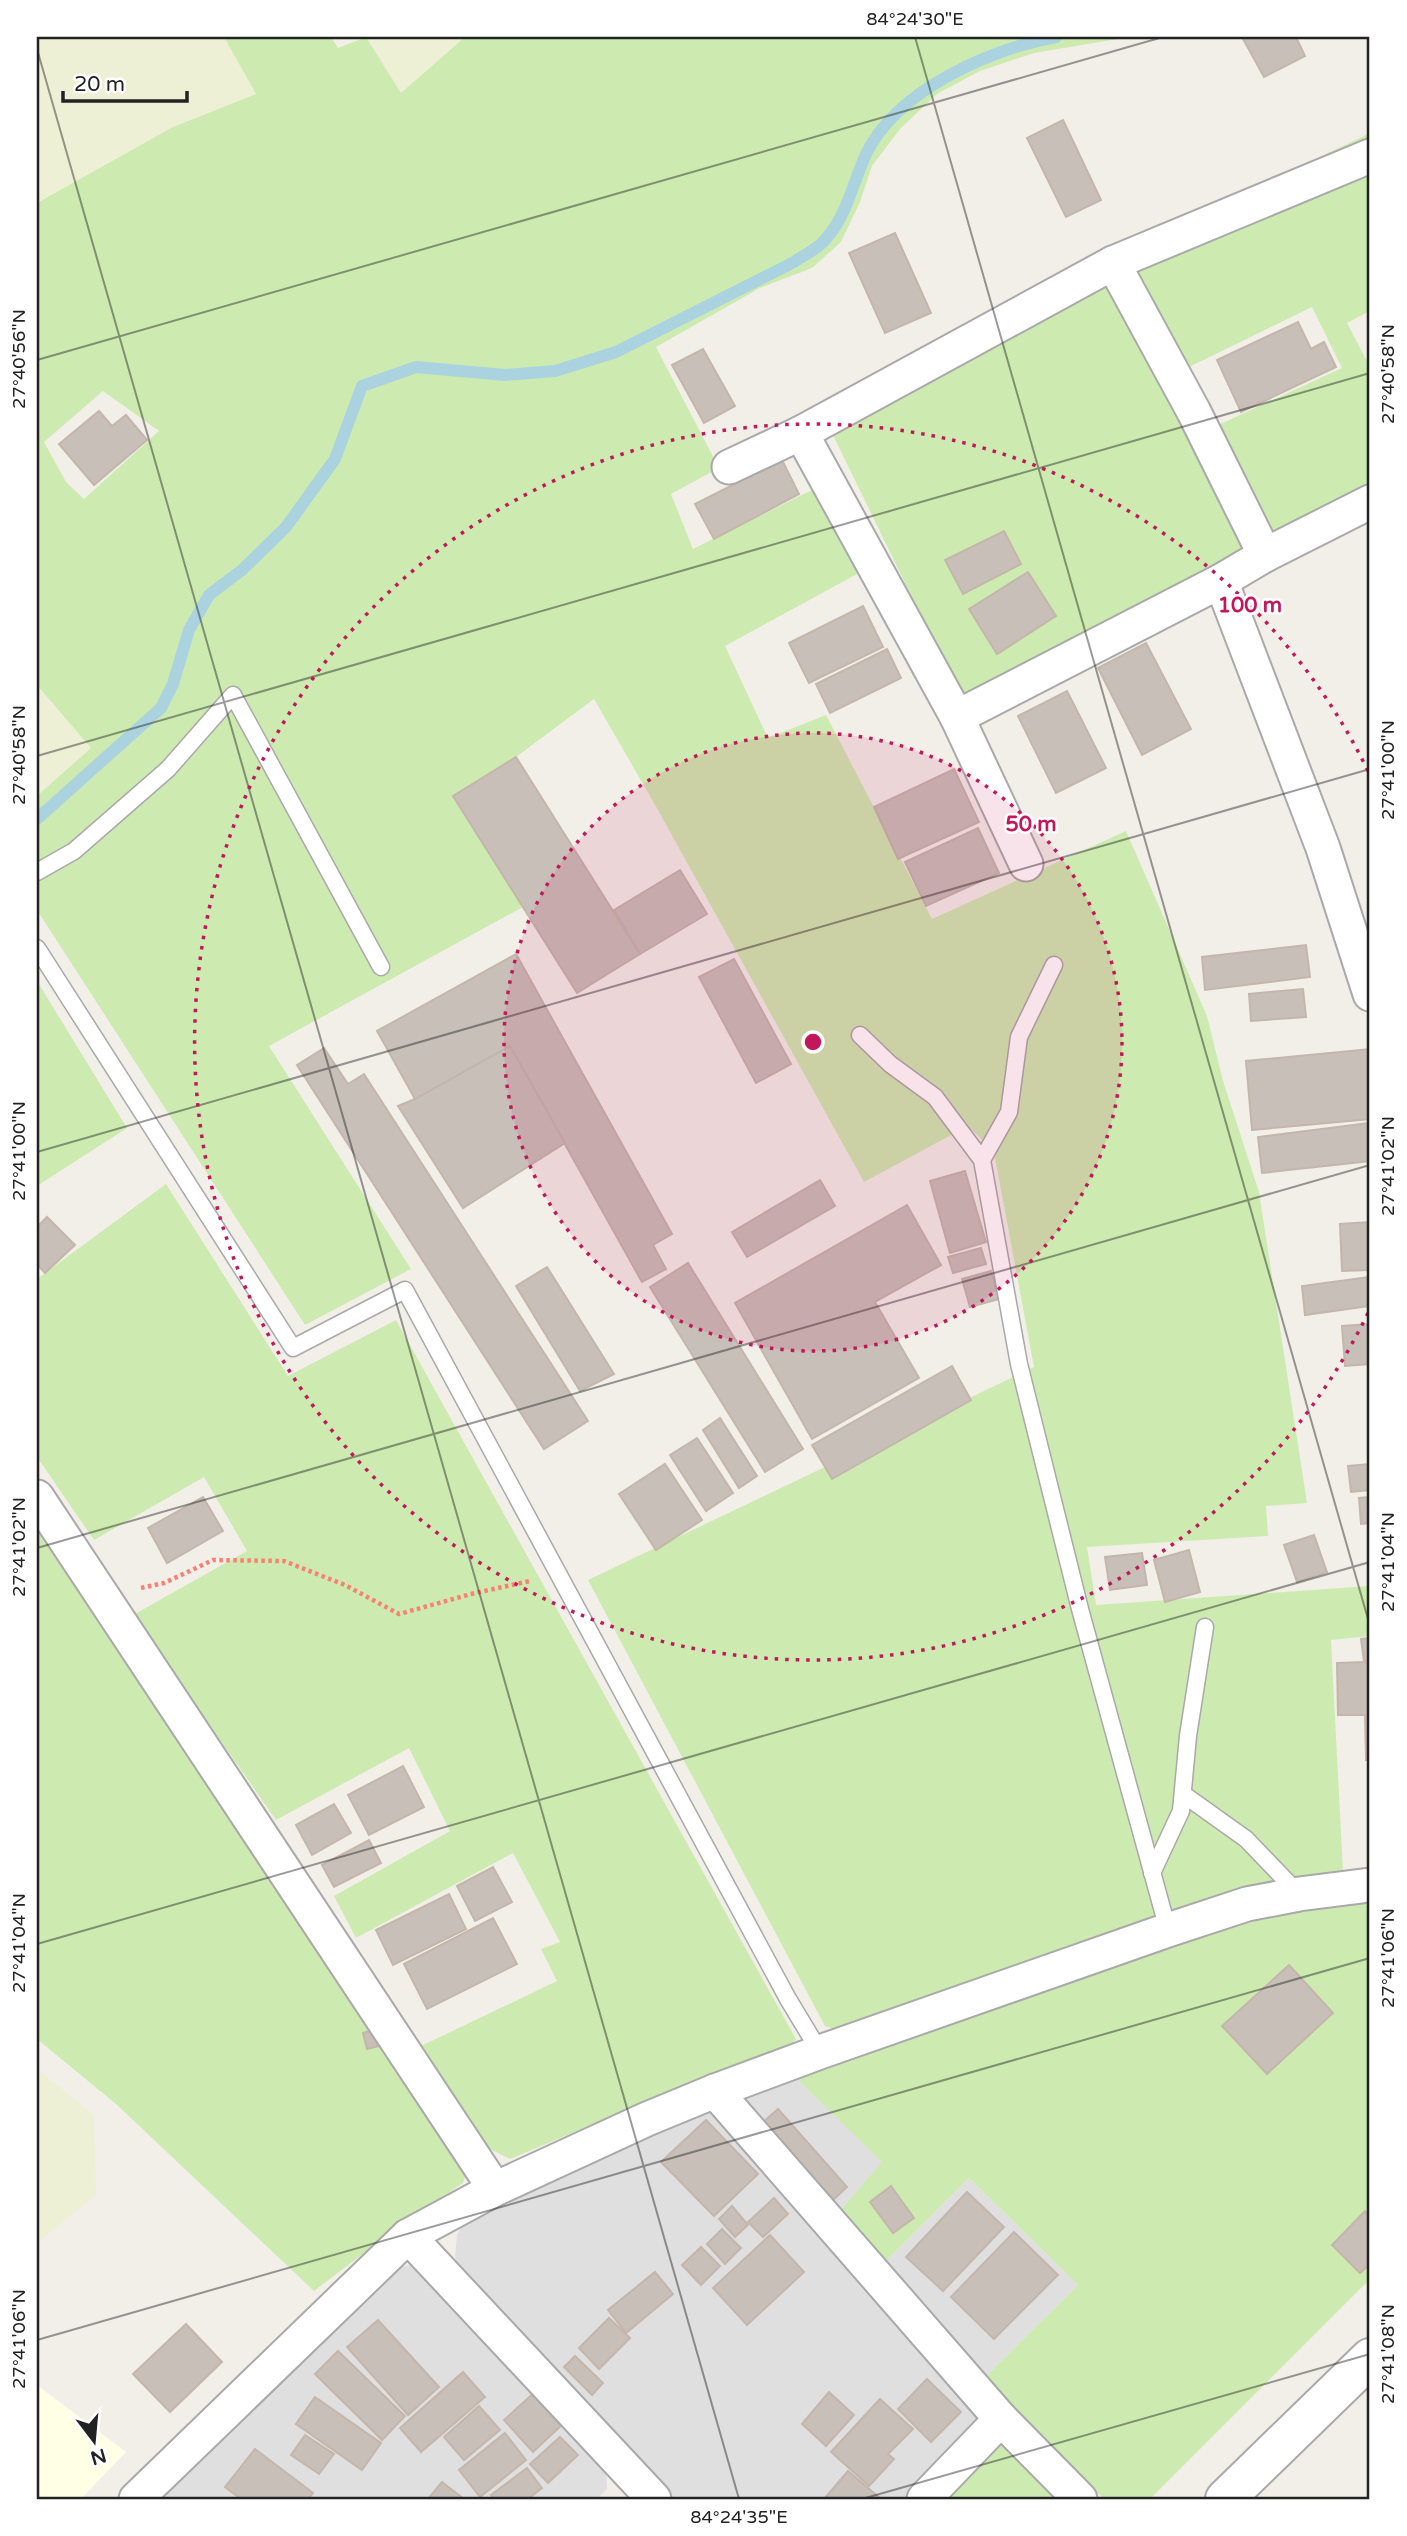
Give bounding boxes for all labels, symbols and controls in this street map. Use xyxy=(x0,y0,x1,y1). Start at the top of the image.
text: 84°24'30"E xyxy=(866,8,964,30)
scale bar xyxy=(63,60,187,104)
text: 20 m xyxy=(74,72,125,97)
text: 27°40'56"N xyxy=(8,309,30,409)
text: 27°40'58"N xyxy=(1377,324,1399,424)
text: 100 m xyxy=(1218,593,1282,618)
text: 27°40'58"N xyxy=(8,705,30,805)
text: 27°41'00"N xyxy=(1377,720,1399,820)
text: 50 m xyxy=(1005,812,1057,837)
centre of rings xyxy=(801,1030,825,1054)
text: 27°41'00"N xyxy=(8,1101,30,1201)
text: 27°41'02"N xyxy=(1377,1116,1399,1216)
text: 27°41'02"N xyxy=(8,1497,30,1597)
text: 27°41'04"N xyxy=(1377,1512,1399,1612)
text: 27°41'04"N xyxy=(8,1893,30,1993)
text: 27°41'06"N xyxy=(1377,1908,1399,2008)
text: 27°41'06"N xyxy=(8,2289,30,2389)
text: 27°41'08"N xyxy=(1377,2304,1399,2404)
north arrow xyxy=(60,2406,130,2476)
text: N xyxy=(88,2444,109,2469)
text: 84°24'35"E xyxy=(690,2506,788,2528)

